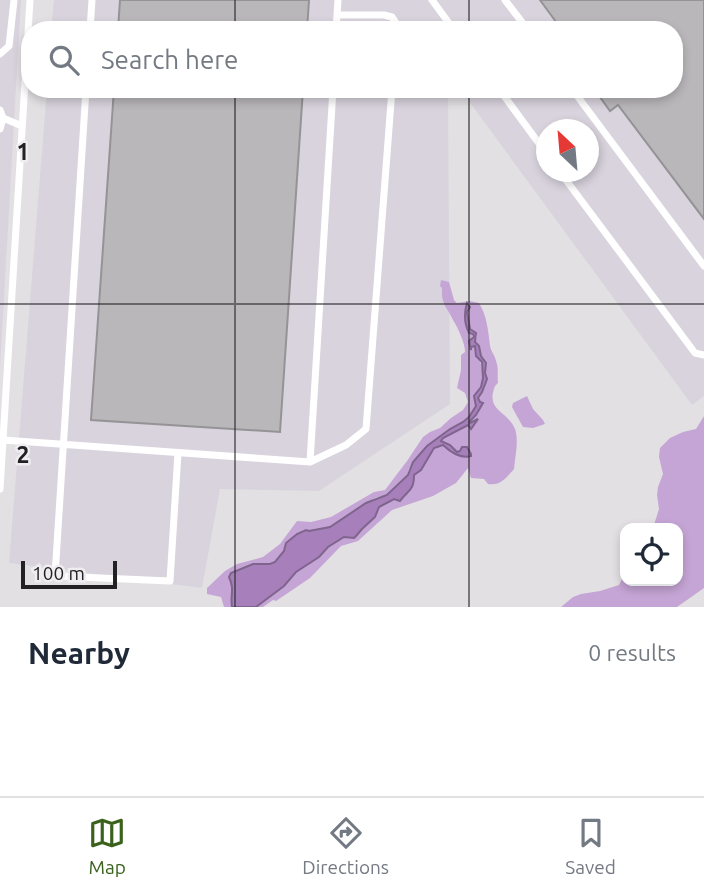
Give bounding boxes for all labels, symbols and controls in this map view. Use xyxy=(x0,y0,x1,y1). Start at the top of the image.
search box xyxy=(21,21,683,98)
icon: search xyxy=(45,41,83,79)
text: Search here xyxy=(101,45,238,74)
north arrow xyxy=(536,119,599,182)
text: 1 xyxy=(17,139,29,164)
text: 2 xyxy=(17,442,29,467)
map controls xyxy=(620,523,683,586)
button: locate xyxy=(620,523,683,586)
scale bar xyxy=(21,558,117,590)
text: 100 m xyxy=(32,562,85,584)
text: Nearby xyxy=(28,636,130,670)
text: 0 results xyxy=(588,640,676,665)
tab: Map xyxy=(88,814,126,878)
tab: Directions xyxy=(302,814,389,878)
tab: Saved xyxy=(565,814,616,878)

